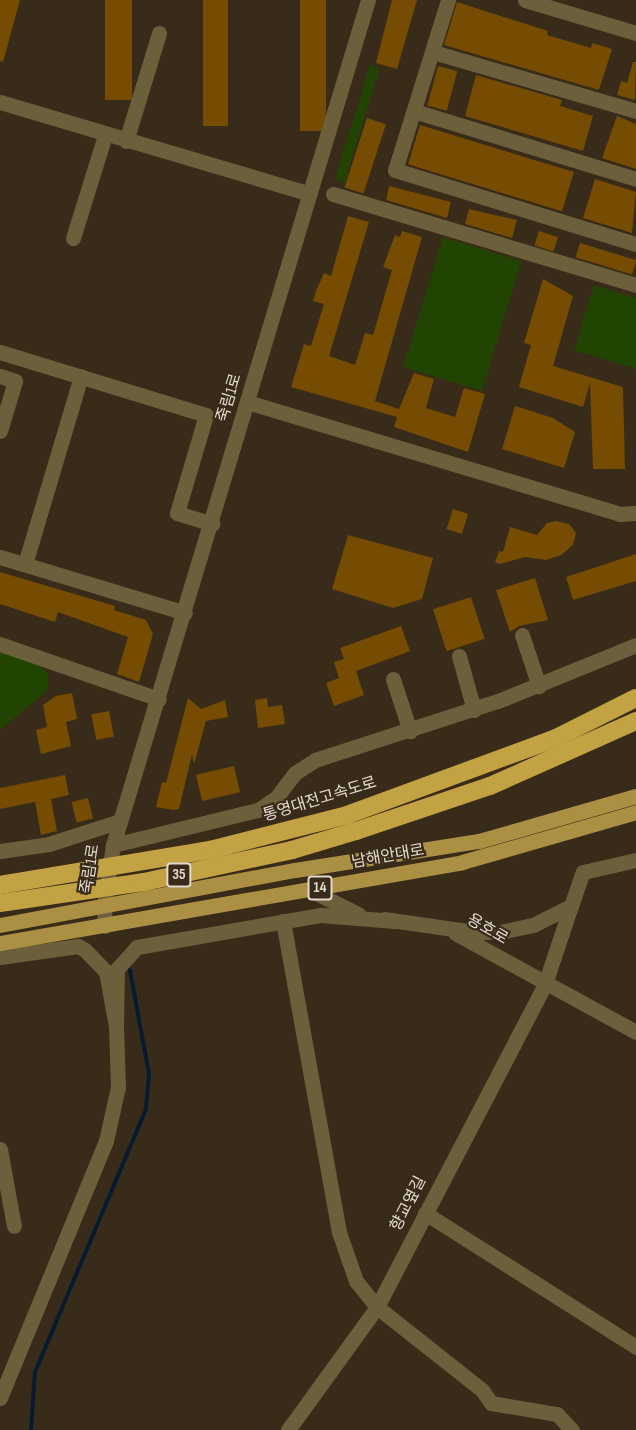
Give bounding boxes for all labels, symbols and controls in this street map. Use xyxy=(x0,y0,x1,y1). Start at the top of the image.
street label: 죽림1로 xyxy=(214,371,246,425)
street label: 통영대전고속도로 xyxy=(261,774,379,826)
street label: 남해안대로 xyxy=(350,841,426,873)
street label: 죽림1로 xyxy=(78,843,104,895)
road number: 35 xyxy=(166,863,192,887)
road number: 14 xyxy=(306,876,334,900)
street label: 용호로 xyxy=(463,911,511,949)
street label: 향교옆길 xyxy=(387,1173,431,1235)

